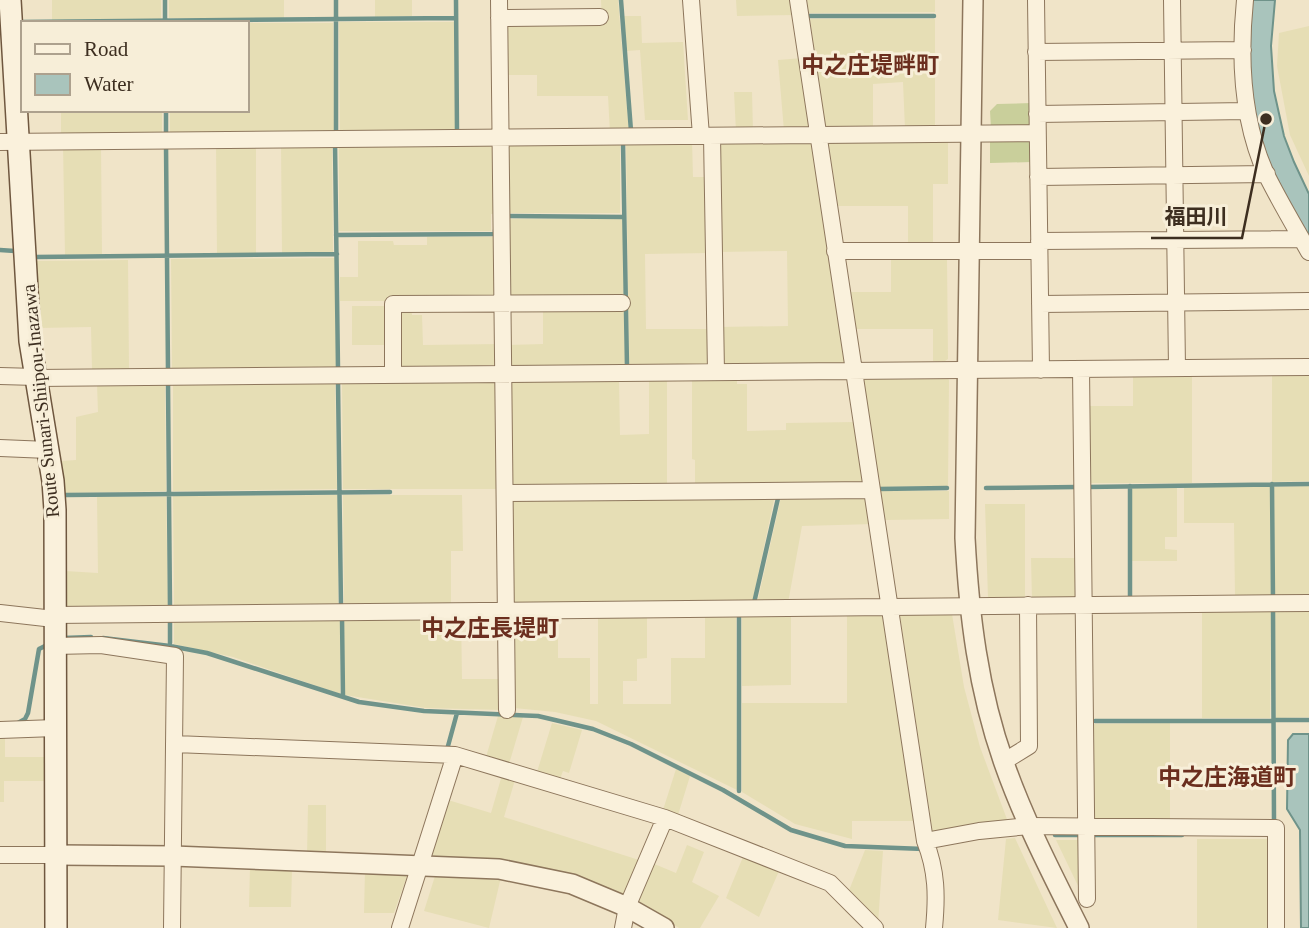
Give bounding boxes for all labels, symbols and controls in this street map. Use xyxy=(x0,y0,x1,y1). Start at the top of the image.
legend xyxy=(21,21,248,112)
text: Road xyxy=(84,37,129,61)
district label: 中之庄堤畔町 xyxy=(801,53,939,78)
text: Water xyxy=(84,72,134,96)
callout: 福田川 xyxy=(1151,196,1242,238)
text: 福田川 xyxy=(1165,205,1228,229)
street label: Route Sunari-Shiipou-Inazawa xyxy=(18,283,63,519)
district label: 中之庄長堤町 xyxy=(421,616,559,641)
district label: 中之庄海道町 xyxy=(1158,765,1296,790)

